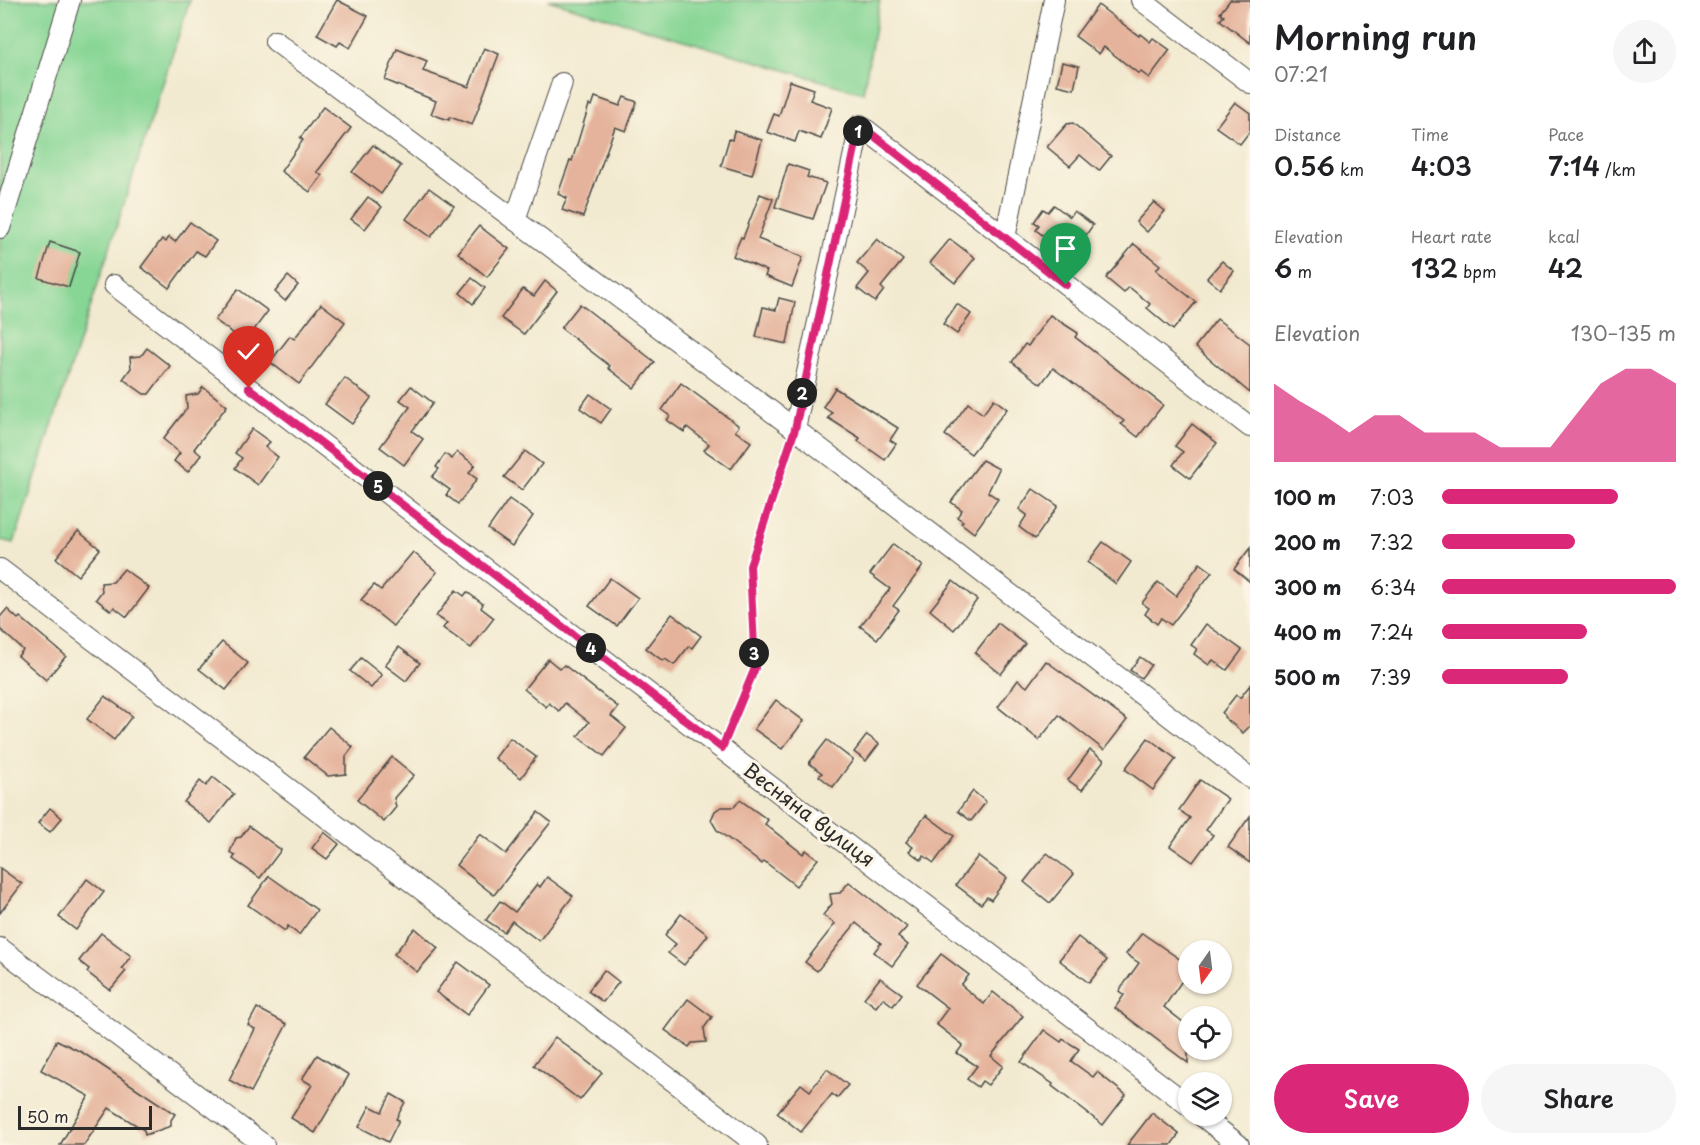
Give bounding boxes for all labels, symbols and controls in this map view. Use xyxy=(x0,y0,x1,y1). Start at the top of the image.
text: Morning run xyxy=(1274,11,1477,61)
button: share xyxy=(1613,20,1676,83)
text: 07:21 xyxy=(1274,59,1328,89)
pin: 1 xyxy=(843,116,873,146)
text: 1 xyxy=(854,119,862,143)
text: Distance xyxy=(1274,122,1341,146)
text: Time xyxy=(1411,122,1449,146)
text: Pace xyxy=(1548,122,1584,146)
text: 0.56 xyxy=(1274,146,1335,185)
text: 4:03 xyxy=(1411,146,1472,185)
text: 7:14 xyxy=(1548,146,1600,185)
text: km xyxy=(1335,157,1364,181)
text: /km xyxy=(1600,157,1636,181)
pin xyxy=(1040,223,1091,285)
text: Elevation xyxy=(1274,224,1343,248)
text: Heart rate xyxy=(1411,224,1492,248)
text: kcal xyxy=(1548,224,1580,248)
icon: arrive xyxy=(1049,232,1082,265)
text: 6 xyxy=(1274,248,1292,287)
text: 132 xyxy=(1411,248,1458,287)
text: 42 xyxy=(1548,248,1583,287)
text: m xyxy=(1292,259,1312,283)
text: bpm xyxy=(1458,259,1496,283)
text: Elevation xyxy=(1274,318,1360,348)
text: 130–135 m xyxy=(1571,318,1676,348)
pin xyxy=(223,326,274,388)
icon: check xyxy=(232,335,265,368)
pin: 2 xyxy=(787,378,817,408)
text: 2 xyxy=(796,381,808,405)
pin: 5 xyxy=(363,471,393,501)
text: 5 xyxy=(373,474,383,498)
text: 100 m xyxy=(1274,482,1336,512)
text: 7:03 xyxy=(1370,482,1414,512)
text: 200 m xyxy=(1274,527,1341,557)
text: 7:32 xyxy=(1370,527,1414,557)
text: 300 m xyxy=(1274,572,1342,602)
text: 6:34 xyxy=(1370,572,1416,602)
text: 400 m xyxy=(1274,617,1342,647)
text: 7:24 xyxy=(1370,617,1414,647)
pin: 4 xyxy=(576,633,606,663)
text: 4 xyxy=(586,636,596,660)
pin: 3 xyxy=(739,638,769,668)
text: 3 xyxy=(749,641,759,665)
text: 500 m xyxy=(1274,662,1341,692)
text: 7:39 xyxy=(1370,662,1411,692)
street label: Весняна вулиця xyxy=(738,755,882,874)
north arrow xyxy=(1178,940,1232,994)
map controls xyxy=(1178,940,1232,1126)
button: locate xyxy=(1178,1006,1232,1060)
button: Save xyxy=(1274,1064,1469,1133)
button: Share xyxy=(1481,1064,1676,1133)
button: layers xyxy=(1178,1072,1232,1126)
scale bar xyxy=(18,1103,152,1130)
text: 50 m xyxy=(27,1104,68,1128)

